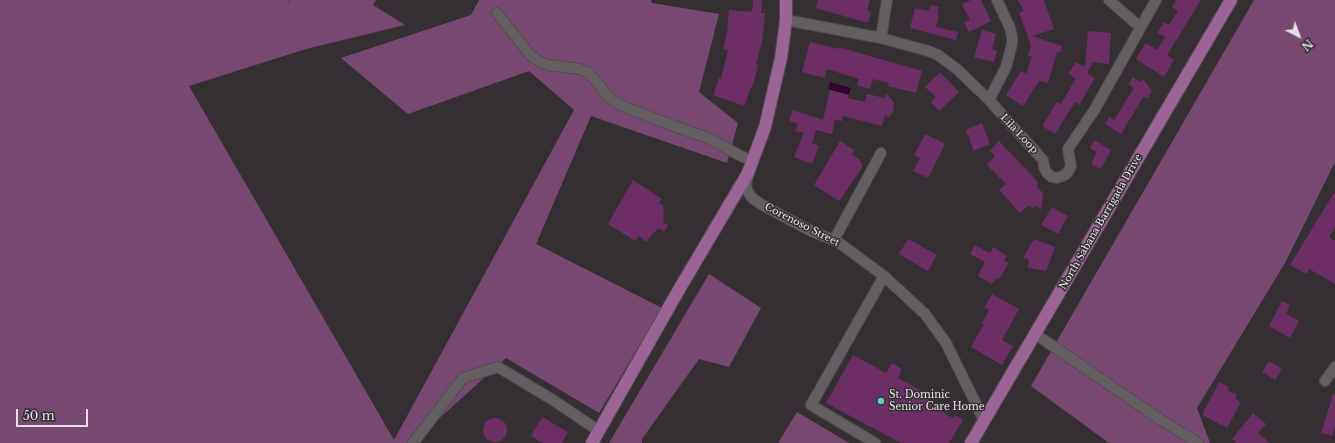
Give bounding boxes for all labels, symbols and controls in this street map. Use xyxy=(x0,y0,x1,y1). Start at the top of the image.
north arrow xyxy=(1279,16,1319,56)
text: N xyxy=(1299,36,1316,54)
street label: Lila Loop xyxy=(998,112,1040,156)
street label: North Sabana Barrigada Drive xyxy=(1057,152,1145,292)
street label: Corenoso Street xyxy=(763,201,841,249)
place label: St. Dominic Senior Care Home xyxy=(889,389,984,412)
marker: St. Dominic Senior Care Home xyxy=(876,396,886,406)
scale bar xyxy=(18,401,90,427)
text: 50 m xyxy=(23,408,55,423)

